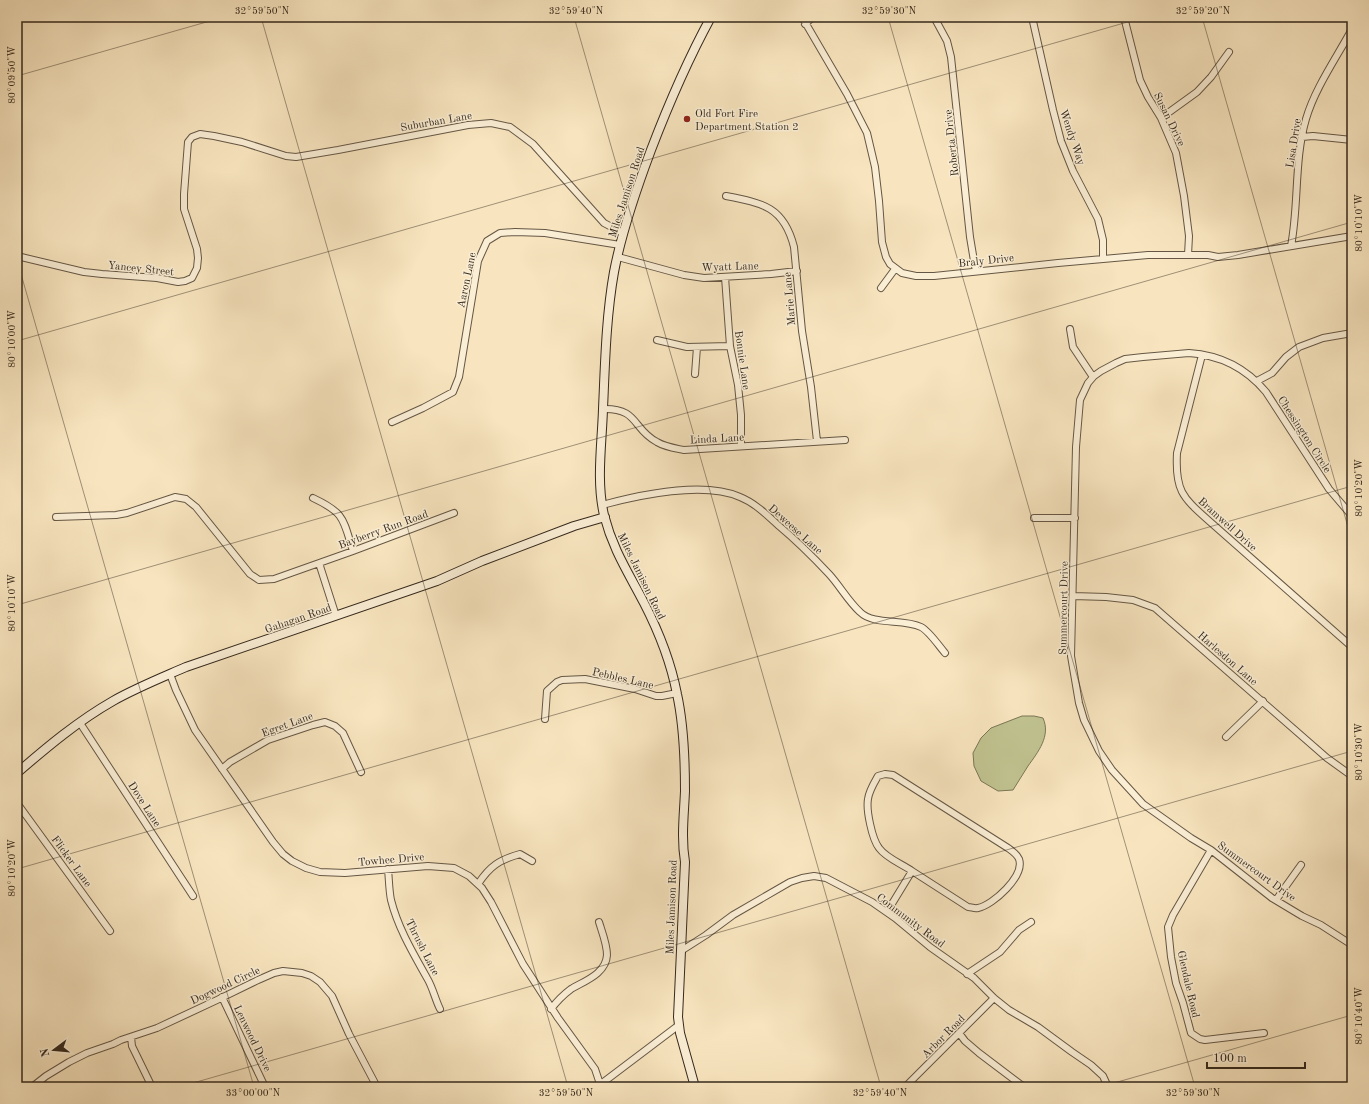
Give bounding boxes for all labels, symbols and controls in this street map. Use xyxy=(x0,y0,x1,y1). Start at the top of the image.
text: 32°59'50"N xyxy=(235,6,290,16)
text: 32°59'40"N xyxy=(549,6,604,16)
text: 32°59'30"N xyxy=(862,6,917,16)
text: 32°59'20"N xyxy=(1176,6,1231,16)
text: 80°09'50"W xyxy=(7,46,17,104)
street label: Susan Drive xyxy=(1151,91,1186,148)
street label: Wendy Way xyxy=(1057,108,1086,167)
place label: Old Fort Fire Department Station 2 xyxy=(695,109,799,133)
street label: Roberta Drive xyxy=(944,109,961,177)
street label: Suburban Lane xyxy=(400,111,473,134)
marker: Old Fort Fire Department Station 2 xyxy=(682,114,692,124)
street label: Lisa Drive xyxy=(1285,118,1304,169)
street label: Miles Jamison Road xyxy=(608,145,647,239)
text: 80°10'10"W xyxy=(1354,194,1364,252)
street label: Aaron Lane xyxy=(456,251,479,309)
street label: Braly Drive xyxy=(958,253,1015,270)
street label: Yancey Street xyxy=(107,261,175,278)
street label: Wyatt Lane xyxy=(701,261,759,274)
street label: Marie Lane xyxy=(783,271,798,326)
text: 80°10'00"W xyxy=(7,310,17,368)
street label: Bonnie Lane xyxy=(732,330,751,391)
street label: Chessington Circle xyxy=(1275,395,1333,475)
street label: Linda Lane xyxy=(690,433,745,446)
text: 80°10'20"W xyxy=(1354,459,1364,517)
street label: Bramwell Drive xyxy=(1196,496,1258,554)
street label: Deweese Lane xyxy=(766,503,824,557)
street label: Bayberry Run Road xyxy=(337,509,430,552)
street label: Miles Jamison Road xyxy=(615,532,667,622)
street label: Summercourt Drive xyxy=(1058,561,1071,655)
text: 80°10'10"W xyxy=(7,574,17,632)
street label: Gahagan Road xyxy=(264,603,333,636)
street label: Harlesdon Lane xyxy=(1195,630,1259,688)
street label: Pebbles Lane xyxy=(591,667,655,692)
street label: Egret Lane xyxy=(260,711,315,740)
text: 80°10'30"W xyxy=(1354,723,1364,781)
street label: Dove Lane xyxy=(125,781,162,829)
street label: Flicker Lane xyxy=(49,834,93,890)
text: 80°10'20"W xyxy=(7,839,17,897)
street label: Summercourt Drive xyxy=(1215,840,1297,904)
street label: Towhee Drive xyxy=(358,852,425,869)
street label: Miles Jamison Road xyxy=(665,859,680,955)
street label: Community Road xyxy=(874,892,946,951)
street label: Thrush Lane xyxy=(403,918,441,978)
street label: Glendale Road xyxy=(1174,950,1201,1019)
street label: Dogwood Circle xyxy=(189,965,262,1007)
text: 80°10'40"W xyxy=(1354,987,1364,1045)
street label: Lenwood Drive xyxy=(231,1004,272,1074)
street label: Arbor Road xyxy=(920,1013,968,1061)
north arrow xyxy=(34,1030,74,1070)
scale bar xyxy=(1207,1044,1305,1070)
text: N xyxy=(39,1046,52,1058)
text: 100 m xyxy=(1213,1053,1247,1065)
text: 33°00'00"N xyxy=(226,1088,281,1098)
text: 32°59'50"N xyxy=(539,1088,594,1098)
text: 32°59'40"N xyxy=(853,1088,908,1098)
text: 32°59'30"N xyxy=(1166,1088,1221,1098)

